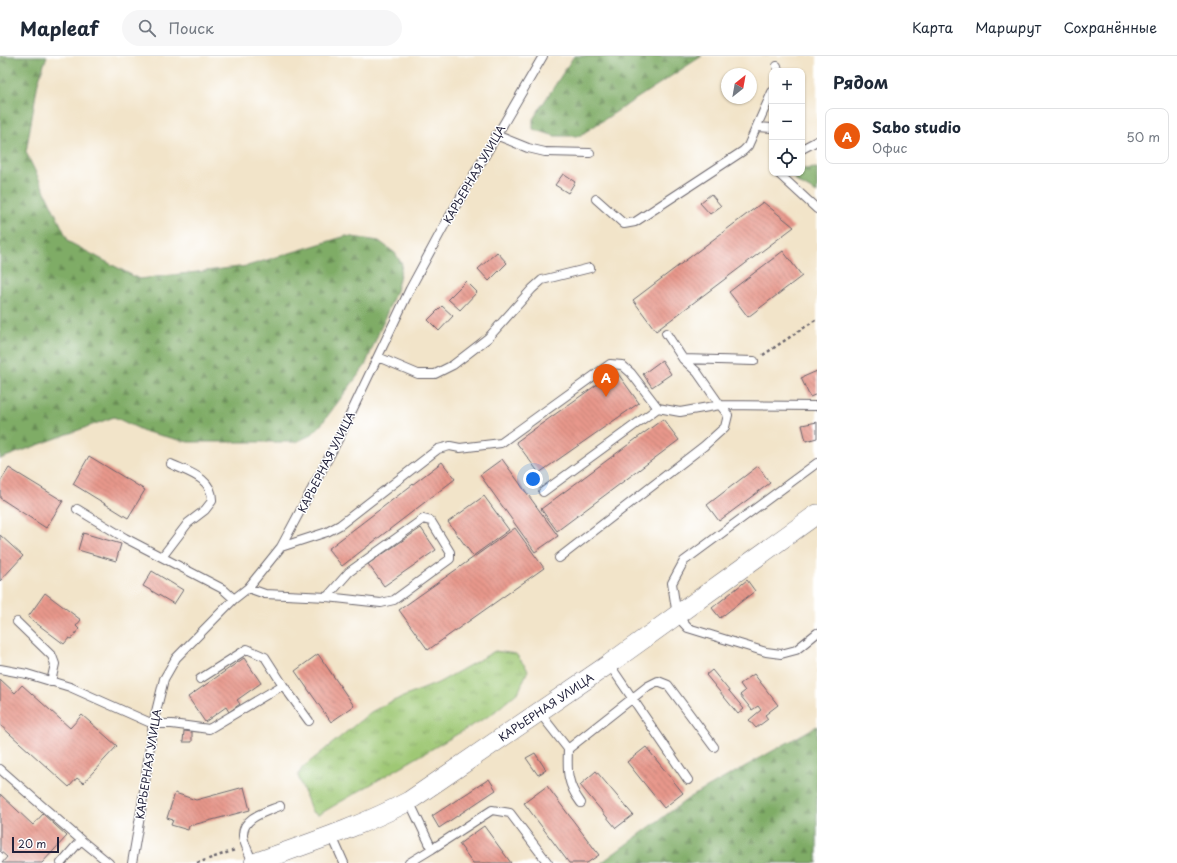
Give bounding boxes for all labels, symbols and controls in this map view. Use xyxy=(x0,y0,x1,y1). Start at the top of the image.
search box xyxy=(122,10,402,46)
text: Mapleaf xyxy=(20,14,98,42)
text: Поиск xyxy=(168,16,214,39)
icon: search xyxy=(136,17,158,39)
text: Карта xyxy=(912,17,953,38)
text: Маршрут xyxy=(975,17,1041,38)
text: Сохранённые xyxy=(1063,17,1157,38)
north arrow xyxy=(721,68,757,104)
map controls xyxy=(769,68,805,176)
button: + xyxy=(769,68,805,104)
text: Рядом xyxy=(833,69,888,95)
button: − xyxy=(769,104,805,140)
text: Sabo studio xyxy=(872,115,961,138)
street label: КАРЬЕРНАЯ УЛИЦА xyxy=(439,121,510,227)
text: A xyxy=(842,127,852,146)
text: 50 m xyxy=(1126,127,1160,146)
text: Офис xyxy=(872,138,907,157)
button: locate xyxy=(769,140,805,176)
pin: A xyxy=(593,364,619,397)
street label: КАРЬЕРНАЯ УЛИЦА xyxy=(293,408,359,516)
your location xyxy=(523,469,543,489)
street label: КАРЬЕРНАЯ УЛИЦА xyxy=(495,668,597,745)
street label: КАРЬЕРНАЯ УЛИЦА xyxy=(131,707,165,820)
scale bar xyxy=(12,835,59,854)
text: 20 m xyxy=(18,835,46,852)

